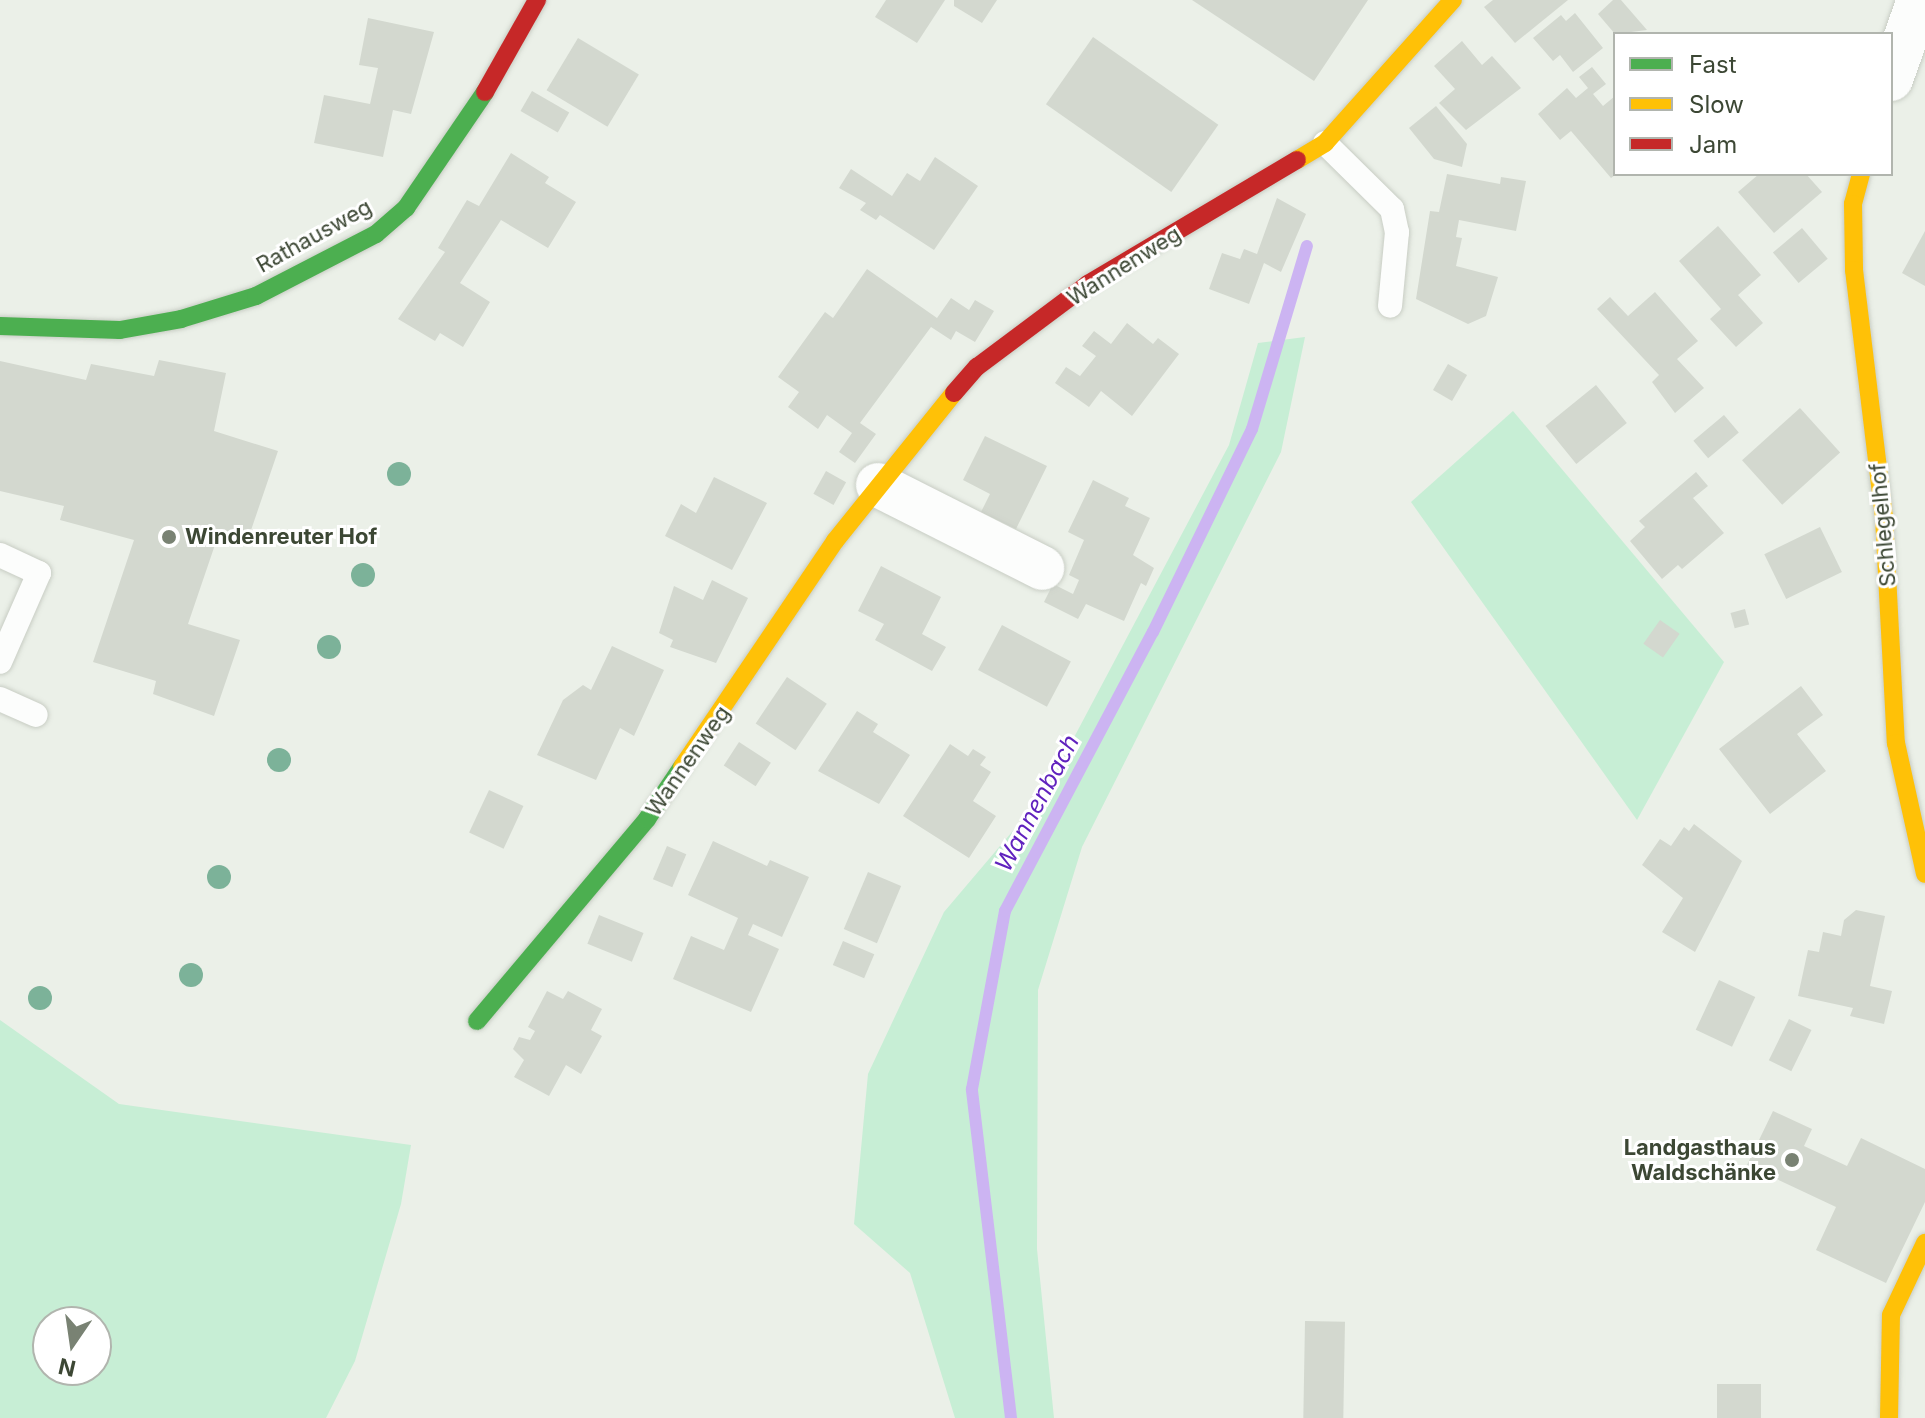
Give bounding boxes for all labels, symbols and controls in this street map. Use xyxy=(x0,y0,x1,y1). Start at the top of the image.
legend xyxy=(1613,32,1893,176)
text: Fast xyxy=(1689,50,1737,79)
text: Slow xyxy=(1689,90,1744,119)
text: Jam xyxy=(1689,130,1737,159)
street label: Rathausweg xyxy=(252,194,376,278)
street label: Wannenweg xyxy=(1062,221,1186,311)
street label: Schlegelhof xyxy=(1864,462,1902,588)
place label: Windenreuter Hof xyxy=(185,524,377,550)
marker: Windenreuter Hof xyxy=(160,528,178,546)
street label: Wannenweg xyxy=(640,701,736,821)
water label: Wannenbach xyxy=(989,730,1085,876)
place label: Landgasthaus Waldschänke xyxy=(1624,1134,1776,1186)
marker: Landgasthaus Waldschänke xyxy=(1783,1151,1801,1169)
north arrow xyxy=(32,1306,112,1386)
text: N xyxy=(56,1353,78,1382)

